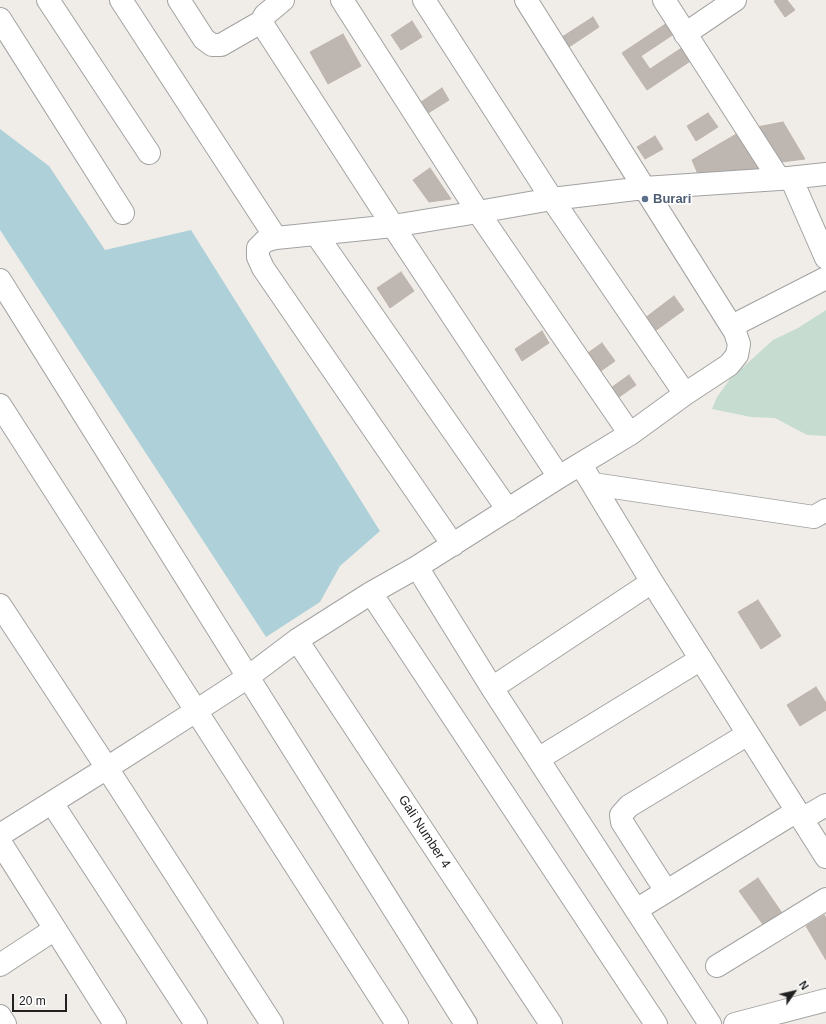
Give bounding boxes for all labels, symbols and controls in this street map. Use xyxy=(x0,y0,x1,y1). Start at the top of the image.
place label: Burari xyxy=(653,191,691,207)
marker: Burari xyxy=(640,194,650,204)
street label: Gali Number 4 xyxy=(395,793,453,871)
north arrow xyxy=(774,972,814,1012)
text: N xyxy=(797,979,811,992)
scale bar xyxy=(14,986,69,1012)
text: 20 m xyxy=(19,994,46,1008)

